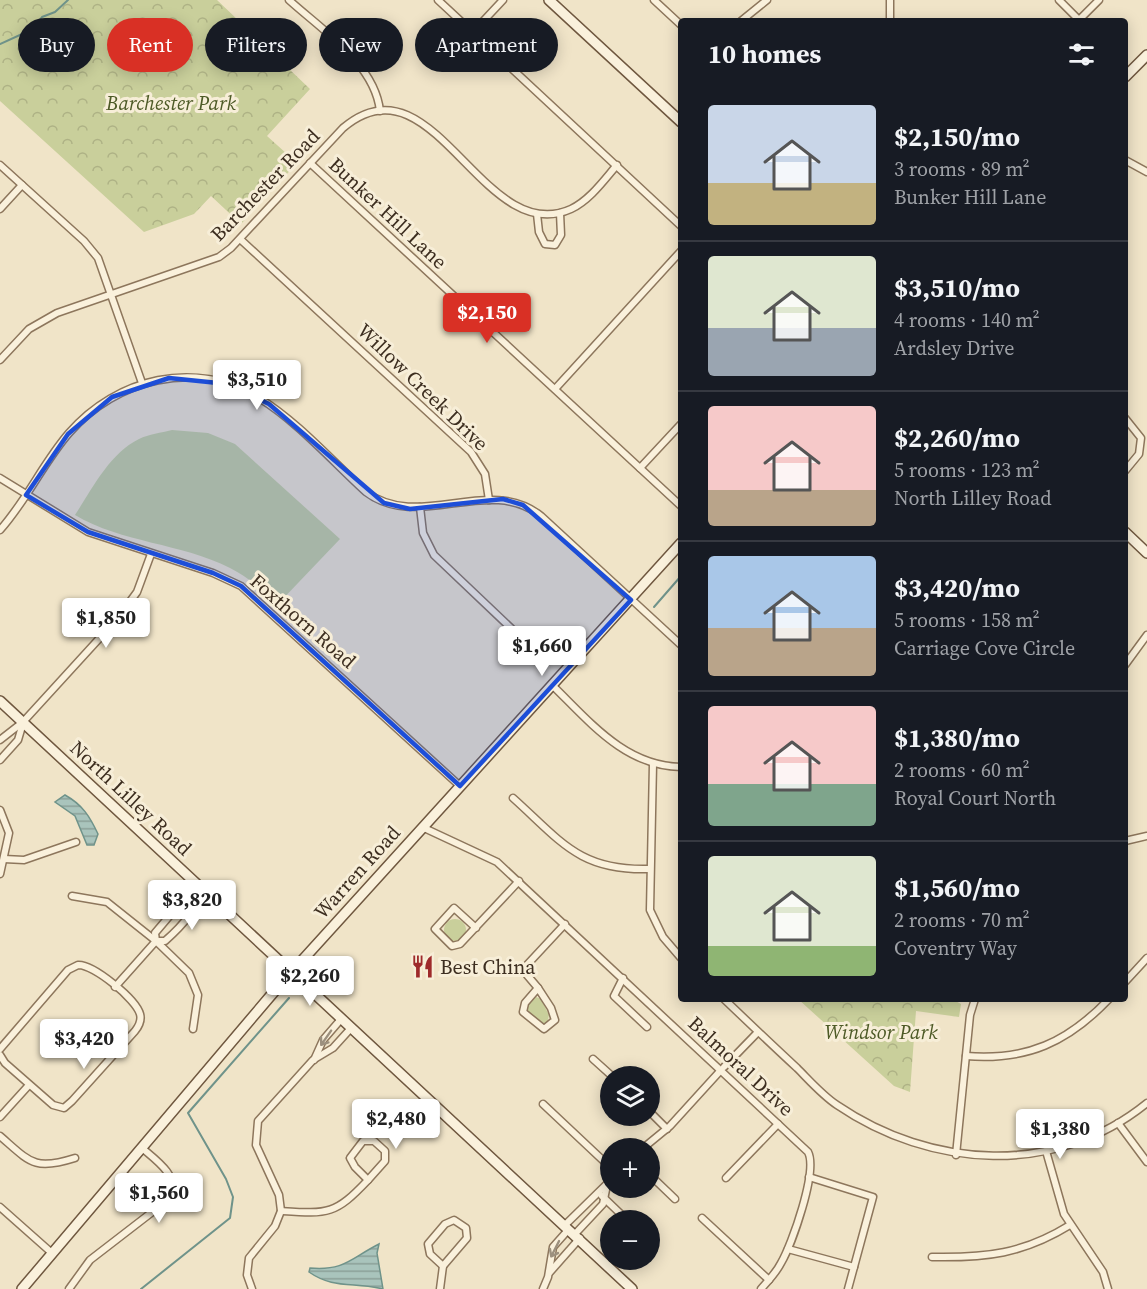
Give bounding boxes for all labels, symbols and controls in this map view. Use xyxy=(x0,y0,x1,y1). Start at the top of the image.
chip: Buy xyxy=(18,18,95,72)
chip: Rent xyxy=(107,18,193,72)
chip: Filters xyxy=(205,18,307,72)
chip: New xyxy=(319,18,403,72)
chip: Apartment xyxy=(415,18,558,72)
text: 10 homes xyxy=(708,36,821,72)
icon: filters xyxy=(1065,38,1098,71)
park label: Barchester Park xyxy=(105,89,237,117)
text: $2,150/mo xyxy=(894,119,1020,155)
street label: Barchester Road xyxy=(204,122,326,247)
icon: home xyxy=(756,129,828,201)
street label: Bunker Hill Lane xyxy=(323,151,453,275)
text: 3 rooms · 89 m² xyxy=(894,155,1030,183)
text: Bunker Hill Lane xyxy=(894,183,1046,211)
text: $3,510/mo xyxy=(894,270,1020,306)
icon: home xyxy=(756,280,828,352)
pin: $2,150 xyxy=(438,293,536,344)
text: $2,150 xyxy=(457,298,517,326)
text: 4 rooms · 140 m² xyxy=(894,306,1040,334)
street label: Willow Creek Drive xyxy=(351,317,495,457)
text: Ardsley Drive xyxy=(894,334,1014,362)
pin: $3,510 xyxy=(208,360,306,411)
text: $3,510 xyxy=(227,365,287,393)
text: $2,260/mo xyxy=(894,420,1020,456)
icon: home xyxy=(756,430,828,502)
text: 5 rooms · 123 m² xyxy=(894,456,1040,484)
text: North Lilley Road xyxy=(894,484,1051,512)
street label: Foxthorn Road xyxy=(244,567,362,675)
text: $3,420/mo xyxy=(894,570,1020,606)
icon: home xyxy=(756,580,828,652)
pin: $1,850 xyxy=(57,598,155,649)
text: $1,850 xyxy=(76,603,136,631)
text: 5 rooms · 158 m² xyxy=(894,606,1040,634)
pin: $1,660 xyxy=(493,626,591,677)
text: $1,660 xyxy=(512,631,572,659)
text: Carriage Cove Circle xyxy=(894,634,1075,662)
text: $1,380/mo xyxy=(894,720,1020,756)
icon: home xyxy=(756,730,828,802)
street label: North Lilley Road xyxy=(64,734,199,862)
text: 2 rooms · 60 m² xyxy=(894,756,1030,784)
text: Royal Court North xyxy=(894,784,1056,812)
street label: Warren Road xyxy=(307,819,407,925)
text: $1,560/mo xyxy=(894,870,1020,906)
pin: $3,820 xyxy=(143,880,241,931)
icon: home xyxy=(756,880,828,952)
text: $3,820 xyxy=(162,885,222,913)
text: 2 rooms · 70 m² xyxy=(894,906,1030,934)
text: Coventry Way xyxy=(894,934,1017,962)
place label: Best China xyxy=(440,953,536,981)
restaurant icon: Best China xyxy=(409,954,435,980)
pin: $2,260 xyxy=(261,956,359,1007)
text: $2,260 xyxy=(280,961,340,989)
street label: Balmoral Drive xyxy=(682,1010,800,1122)
park label: Windsor Park xyxy=(824,1018,938,1046)
pin: $3,420 xyxy=(35,1019,133,1070)
text: $3,420 xyxy=(54,1024,114,1052)
one-way arrow xyxy=(320,1030,332,1046)
map controls xyxy=(600,1066,660,1270)
button: layers xyxy=(600,1066,660,1126)
pin: $2,480 xyxy=(347,1099,445,1150)
text: $2,480 xyxy=(366,1104,426,1132)
pin: $1,380 xyxy=(1011,1109,1109,1160)
text: $1,380 xyxy=(1030,1114,1090,1142)
button: + xyxy=(600,1138,660,1198)
pin: $1,560 xyxy=(110,1173,208,1224)
text: $1,560 xyxy=(129,1178,189,1206)
button: − xyxy=(600,1210,660,1270)
one-way arrow xyxy=(549,1240,561,1258)

